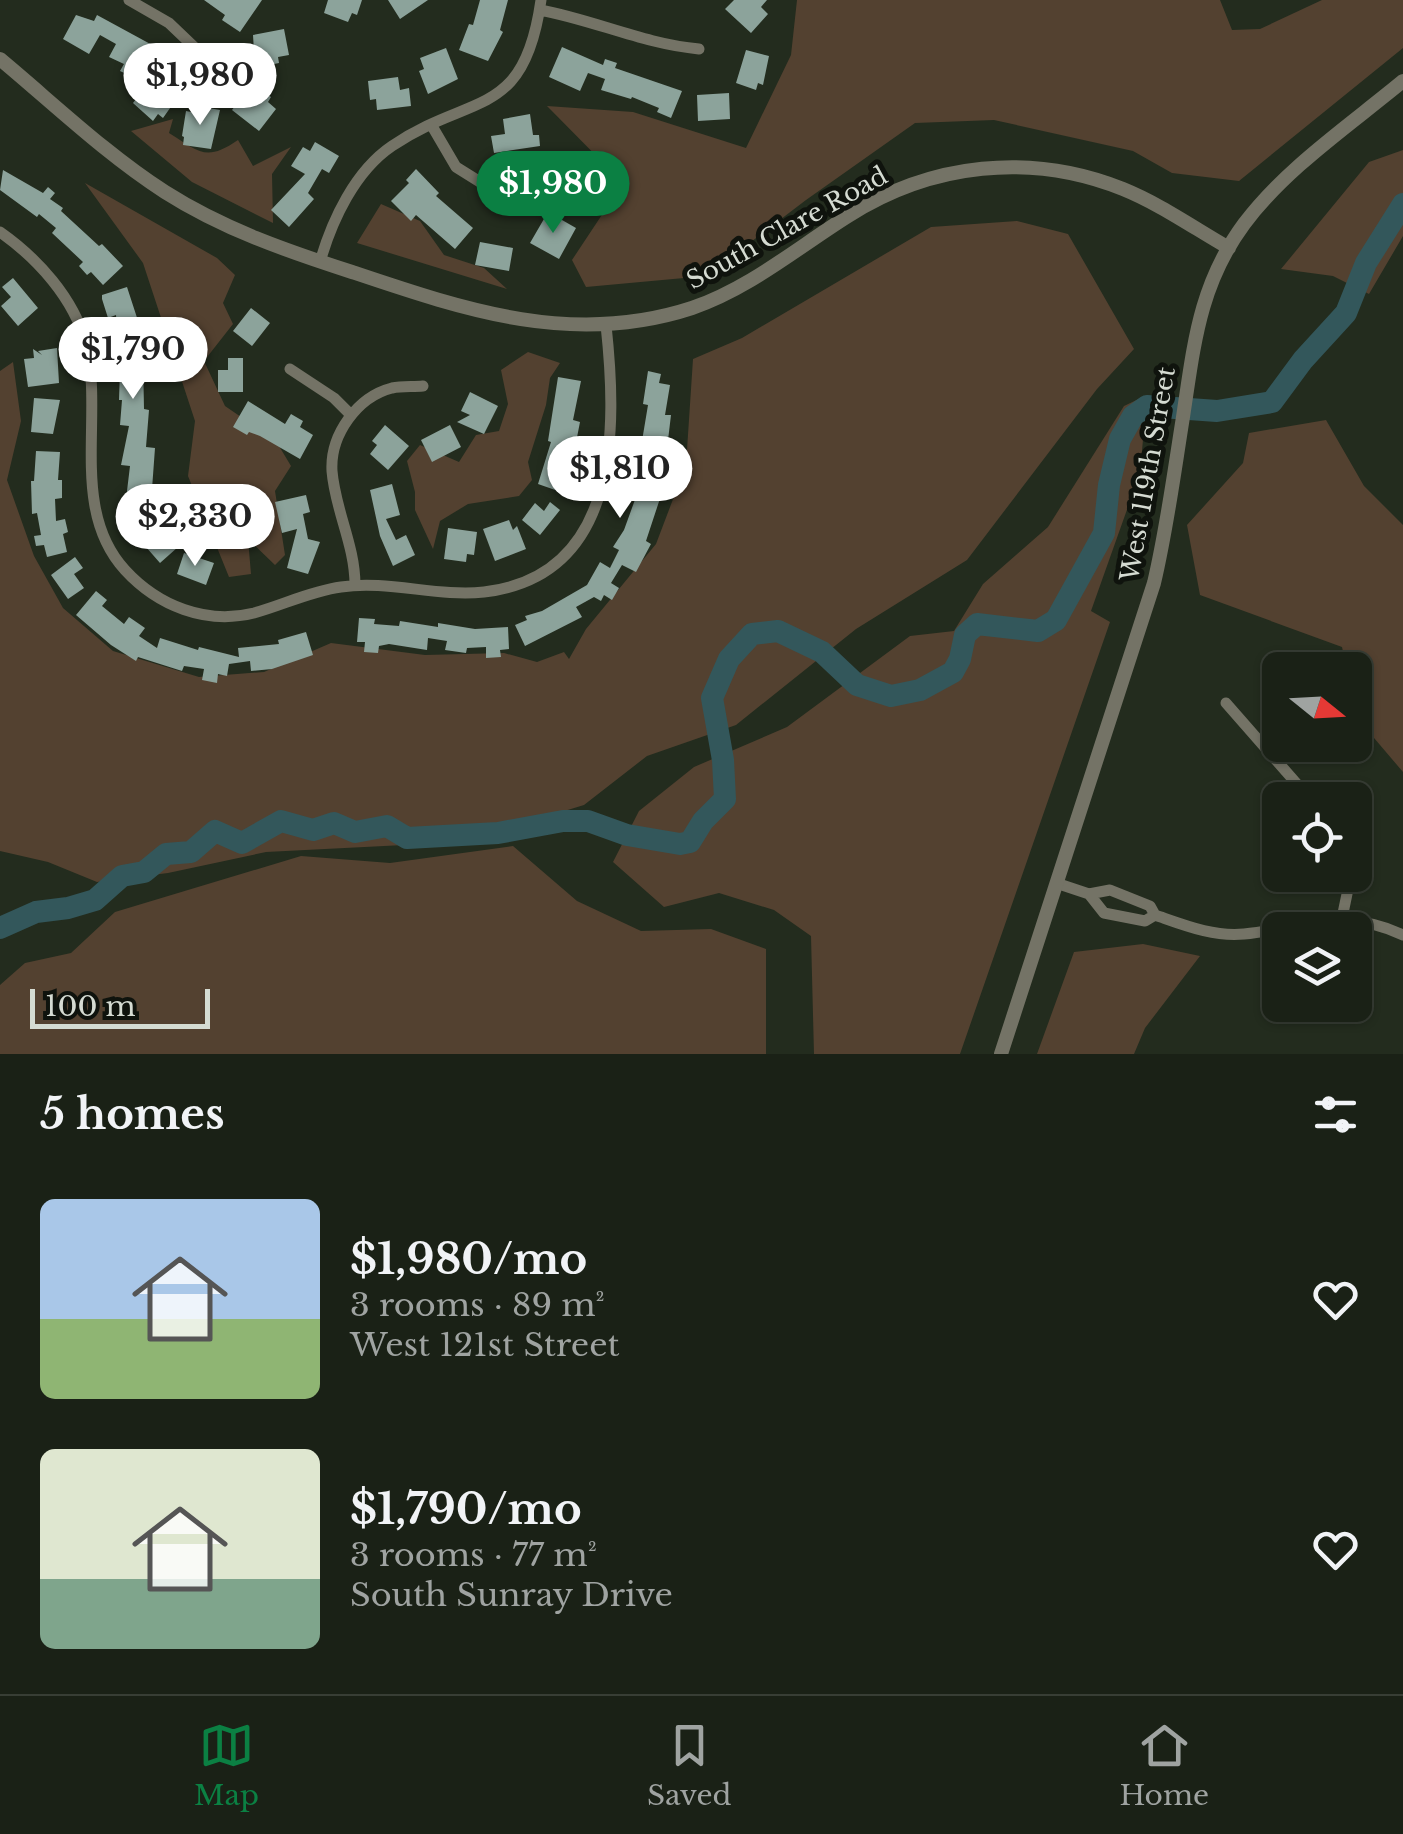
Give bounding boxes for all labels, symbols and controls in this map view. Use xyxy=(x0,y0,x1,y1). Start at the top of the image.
pin: $1,980 xyxy=(119,43,281,128)
text: $1,980 xyxy=(146,55,255,95)
pin: $1,980 xyxy=(472,151,634,236)
street label: South Clare Road xyxy=(681,160,893,296)
text: $1,980 xyxy=(499,163,608,203)
pin: $1,790 xyxy=(52,317,214,402)
text: $1,790 xyxy=(81,329,185,369)
street label: West 119th Street xyxy=(1114,364,1182,585)
pin: $1,810 xyxy=(539,436,701,521)
text: $1,810 xyxy=(569,448,671,488)
pin: $2,330 xyxy=(114,484,276,569)
text: $2,330 xyxy=(138,496,252,536)
north arrow xyxy=(1262,652,1372,762)
map controls xyxy=(1262,652,1372,1022)
button: locate xyxy=(1262,782,1372,892)
button: layers xyxy=(1262,912,1372,1022)
scale bar xyxy=(30,984,210,1028)
text: 100 m xyxy=(45,989,136,1024)
icon: filters xyxy=(1308,1087,1363,1142)
text: 5 homes xyxy=(40,1088,224,1140)
text: $1,980/mo xyxy=(350,1233,587,1285)
icon: home xyxy=(120,1239,240,1359)
icon: heart xyxy=(1308,1272,1363,1327)
text: 3 rooms · 89 m² xyxy=(350,1285,605,1325)
text: West 121st Street xyxy=(350,1325,620,1365)
text: $1,790/mo xyxy=(350,1483,582,1535)
icon: home xyxy=(120,1489,240,1609)
icon: heart xyxy=(1308,1522,1363,1577)
text: 3 rooms · 77 m² xyxy=(350,1535,597,1575)
text: South Sunray Drive xyxy=(350,1575,673,1615)
tab: Map xyxy=(194,1718,259,1813)
tab: Saved xyxy=(647,1718,731,1813)
tab: Home xyxy=(1119,1718,1209,1813)

